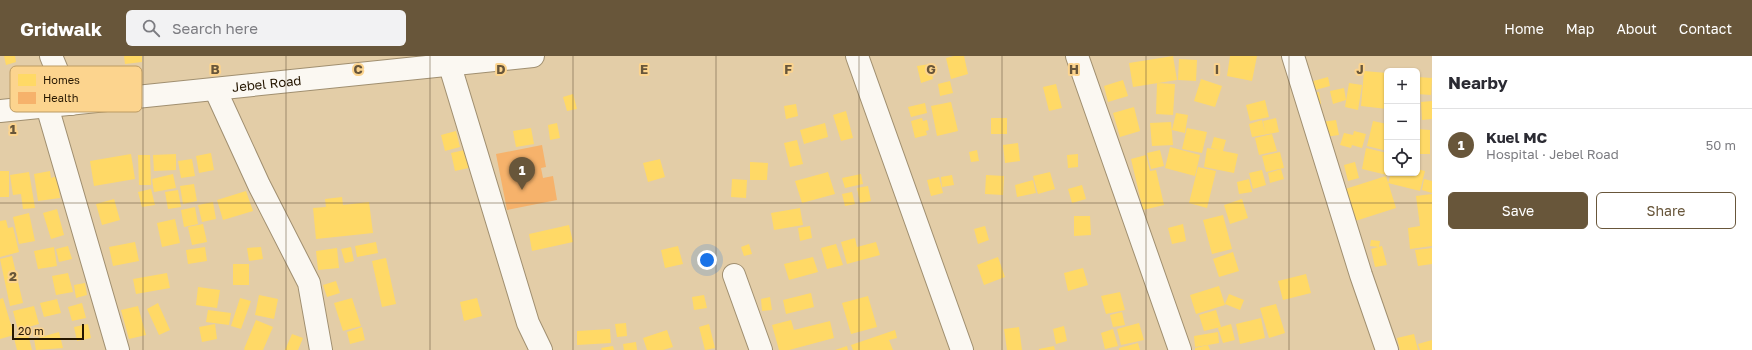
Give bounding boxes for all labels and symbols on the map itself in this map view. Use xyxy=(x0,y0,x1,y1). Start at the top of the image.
text: B xyxy=(210,61,220,77)
text: C xyxy=(353,61,363,77)
text: D xyxy=(496,61,506,77)
text: E xyxy=(640,61,648,77)
text: F xyxy=(784,61,792,77)
text: G xyxy=(926,61,936,77)
text: H xyxy=(1069,61,1079,77)
text: I xyxy=(1215,61,1219,77)
text: J xyxy=(1356,61,1364,77)
legend xyxy=(10,66,142,112)
street label: Jebel Road xyxy=(231,72,302,95)
text: Homes xyxy=(43,73,80,86)
text: Health xyxy=(43,91,78,104)
text: 1 xyxy=(10,121,17,137)
pin: 1 xyxy=(509,157,535,190)
your location xyxy=(697,250,717,270)
text: 2 xyxy=(9,268,17,284)
scale bar xyxy=(12,322,84,341)

